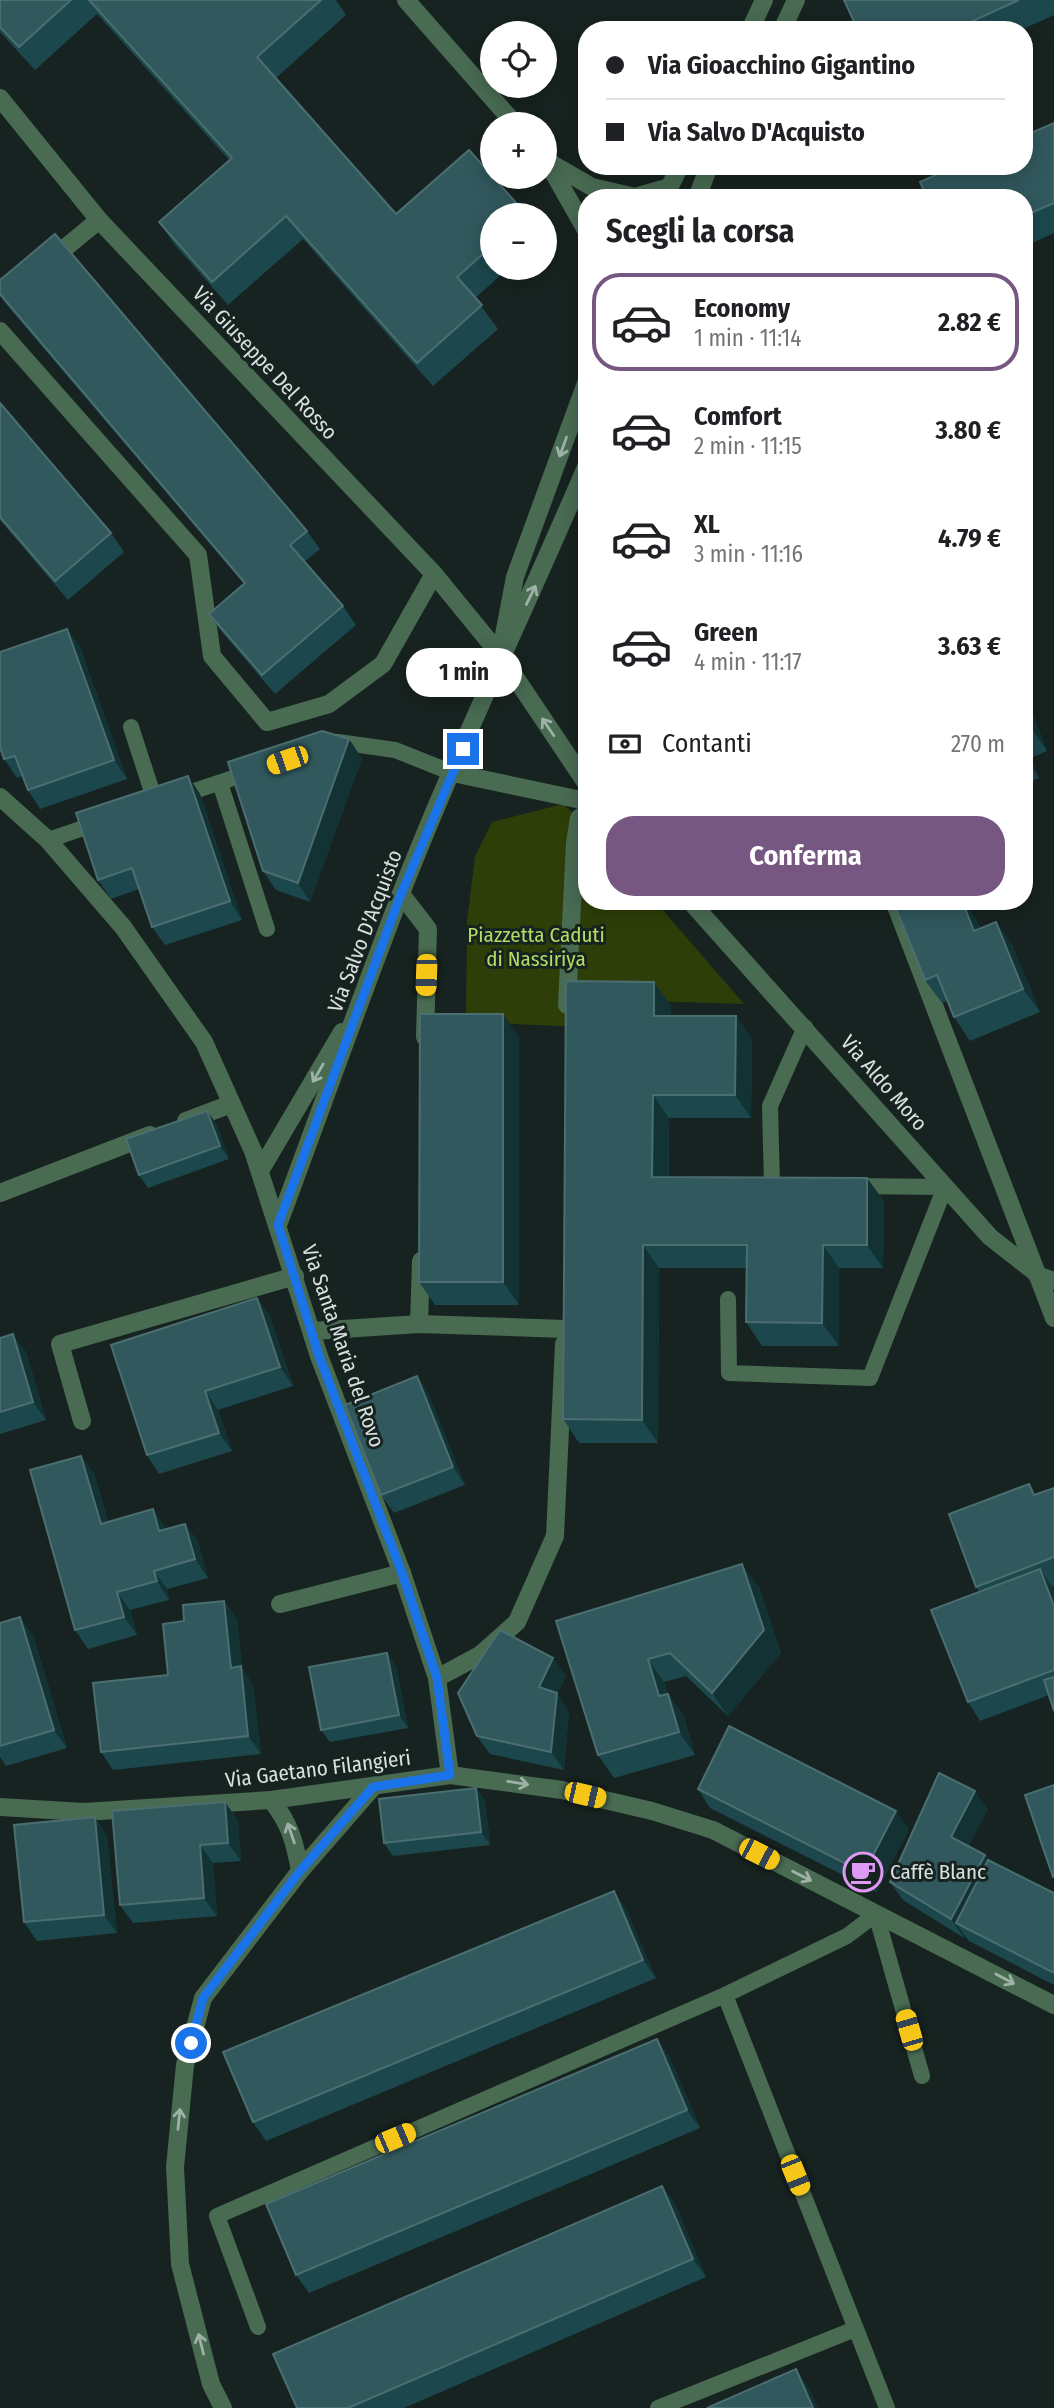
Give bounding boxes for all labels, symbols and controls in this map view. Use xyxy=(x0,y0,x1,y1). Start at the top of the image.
map controls xyxy=(480,21,557,280)
button: locate xyxy=(480,21,557,98)
text: Via Gioacchino Gigantino xyxy=(648,50,915,81)
button: + xyxy=(480,112,557,189)
text: Via Salvo D'Acquisto xyxy=(648,117,865,148)
button: − xyxy=(480,203,557,280)
text: Scegli la corsa xyxy=(606,212,794,250)
street label: Via Giuseppe Del Rosso xyxy=(187,281,343,445)
icon: car xyxy=(610,291,673,354)
text: Economy xyxy=(694,293,790,324)
text: 2.82 € xyxy=(938,307,1001,338)
text: 1 min · 11:14 xyxy=(694,324,801,352)
icon: car xyxy=(610,399,673,462)
text: Comfort xyxy=(694,401,782,432)
text: 3.80 € xyxy=(935,415,1001,446)
text: 2 min · 11:15 xyxy=(694,432,802,460)
one-way arrow xyxy=(556,436,568,458)
icon: car xyxy=(610,507,673,570)
text: XL xyxy=(694,509,720,540)
text: 4.79 € xyxy=(938,523,1001,554)
text: 3 min · 11:16 xyxy=(694,540,803,568)
one-way arrow xyxy=(524,585,538,606)
icon: car xyxy=(610,615,673,678)
text: Green xyxy=(694,617,758,648)
text: 3.63 € xyxy=(938,631,1001,662)
callout: 1 min xyxy=(405,648,521,696)
text: 4 min · 11:17 xyxy=(694,648,802,676)
text: 1 min xyxy=(439,658,489,686)
one-way arrow xyxy=(541,718,555,737)
icon: cash xyxy=(606,725,644,763)
text: Contanti xyxy=(662,728,752,759)
text: 270 m xyxy=(951,730,1005,758)
route end xyxy=(447,733,479,765)
car xyxy=(264,743,311,777)
button: Conferma xyxy=(606,816,1005,896)
street label: Via Salvo D'Acquisto xyxy=(322,846,408,1016)
park label: Piazzetta Caduti di Nassiriya xyxy=(467,922,605,972)
car xyxy=(415,954,438,996)
street label: Via Aldo Moro xyxy=(835,1030,933,1136)
one-way arrow xyxy=(311,1062,325,1082)
street label: Via Santa Maria del Rovo xyxy=(296,1241,390,1451)
street label: Via Gaetano Filangieri xyxy=(224,1745,412,1793)
one-way arrow xyxy=(506,1777,529,1790)
car xyxy=(563,1780,608,1810)
one-way arrow xyxy=(284,1822,297,1844)
car xyxy=(736,1835,783,1873)
cafe icon: Caffè Blanc xyxy=(842,1851,884,1893)
place label: Caffè Blanc xyxy=(890,1859,986,1885)
one-way arrow xyxy=(791,1870,812,1884)
one-way arrow xyxy=(994,1973,1015,1986)
car xyxy=(894,2007,925,2053)
route start xyxy=(175,2027,207,2059)
one-way arrow xyxy=(173,2108,186,2131)
car xyxy=(372,2120,419,2156)
car xyxy=(778,2152,813,2198)
one-way arrow xyxy=(194,2333,207,2356)

